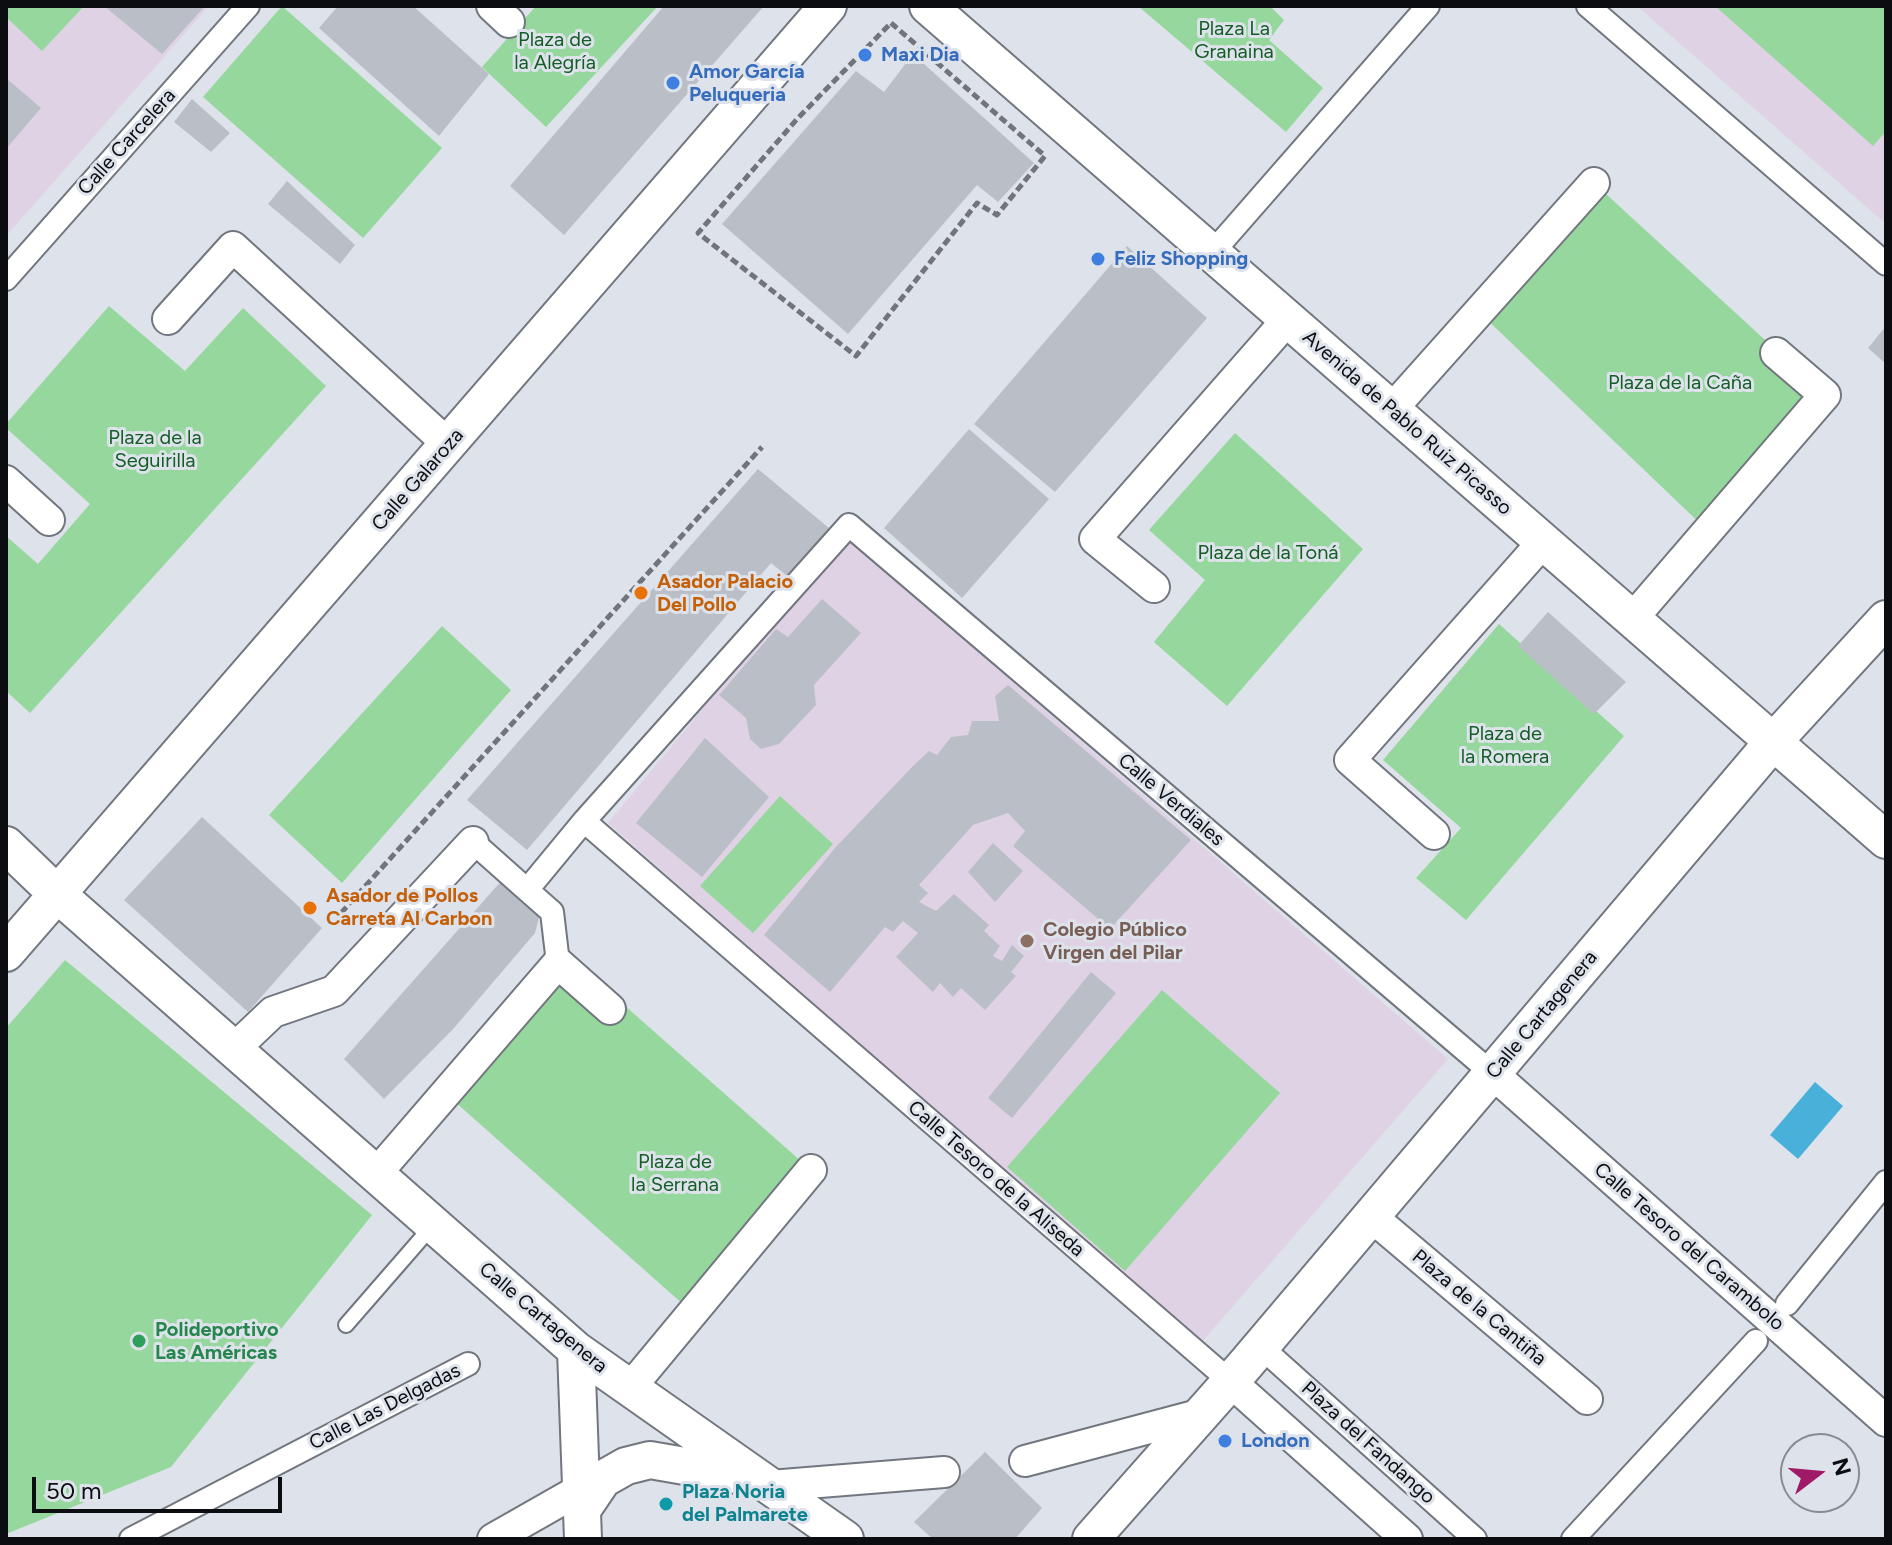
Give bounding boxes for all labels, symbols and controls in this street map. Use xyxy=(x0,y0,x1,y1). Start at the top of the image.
park label: Plaza La Granaina xyxy=(1194,17,1274,64)
park label: Plaza de la Alegría xyxy=(514,28,596,75)
place label: Maxi Dia xyxy=(881,43,959,67)
marker: Maxi Dia xyxy=(856,46,874,64)
place label: Amor García Peluqueria xyxy=(689,60,805,107)
marker: Amor García Peluqueria xyxy=(664,74,682,92)
street label: Calle Carcelera xyxy=(73,84,181,200)
place label: Feliz Shopping xyxy=(1114,247,1248,271)
marker: Feliz Shopping xyxy=(1089,250,1107,268)
street label: Avenida de Pablo Ruiz Picasso xyxy=(1297,326,1517,520)
park label: Plaza de la Caña xyxy=(1608,371,1752,395)
street label: Calle Galaroza xyxy=(367,424,469,536)
park label: Plaza de la Seguirilla xyxy=(108,426,202,473)
park label: Plaza de la Toná xyxy=(1197,541,1339,565)
place label: Asador Palacio Del Pollo xyxy=(657,570,793,617)
marker: Asador Palacio Del Pollo xyxy=(632,584,650,602)
park label: Plaza de la Romera xyxy=(1461,722,1549,769)
street label: Calle Verdiales xyxy=(1113,749,1229,851)
place label: Asador de Pollos Carreta Al Carbon xyxy=(326,884,492,931)
marker: Asador de Pollos Carreta Al Carbon xyxy=(301,899,319,917)
place label: Colegio Público Virgen del Pilar xyxy=(1043,918,1187,965)
marker: Colegio Público Virgen del Pilar xyxy=(1018,932,1036,950)
street label: Calle Cartagenera xyxy=(1481,946,1603,1084)
street label: Calle Tesoro de la Aliseda xyxy=(903,1096,1089,1262)
park label: Plaza de la Serrana xyxy=(631,1150,719,1197)
street label: Calle Tesoro del Carambolo xyxy=(1589,1158,1789,1336)
street label: Plaza de la Cantiña xyxy=(1407,1245,1551,1371)
street label: Calle Cartagenera xyxy=(474,1257,612,1379)
place label: Polideportivo Las Américas xyxy=(155,1318,279,1365)
marker: Polideportivo Las Américas xyxy=(130,1332,148,1350)
street label: Calle Las Delgadas xyxy=(305,1359,465,1455)
street label: Plaza del Fandango xyxy=(1296,1377,1440,1509)
place label: London xyxy=(1241,1429,1310,1453)
marker: London xyxy=(1216,1432,1234,1450)
north arrow xyxy=(1780,1433,1860,1513)
text: N xyxy=(1826,1455,1857,1479)
scale bar xyxy=(36,1461,286,1511)
text: 50 m xyxy=(46,1476,102,1505)
place label: Plaza Noria del Palmarete xyxy=(682,1480,808,1527)
marker: Plaza Noria del Palmarete xyxy=(657,1495,675,1513)

